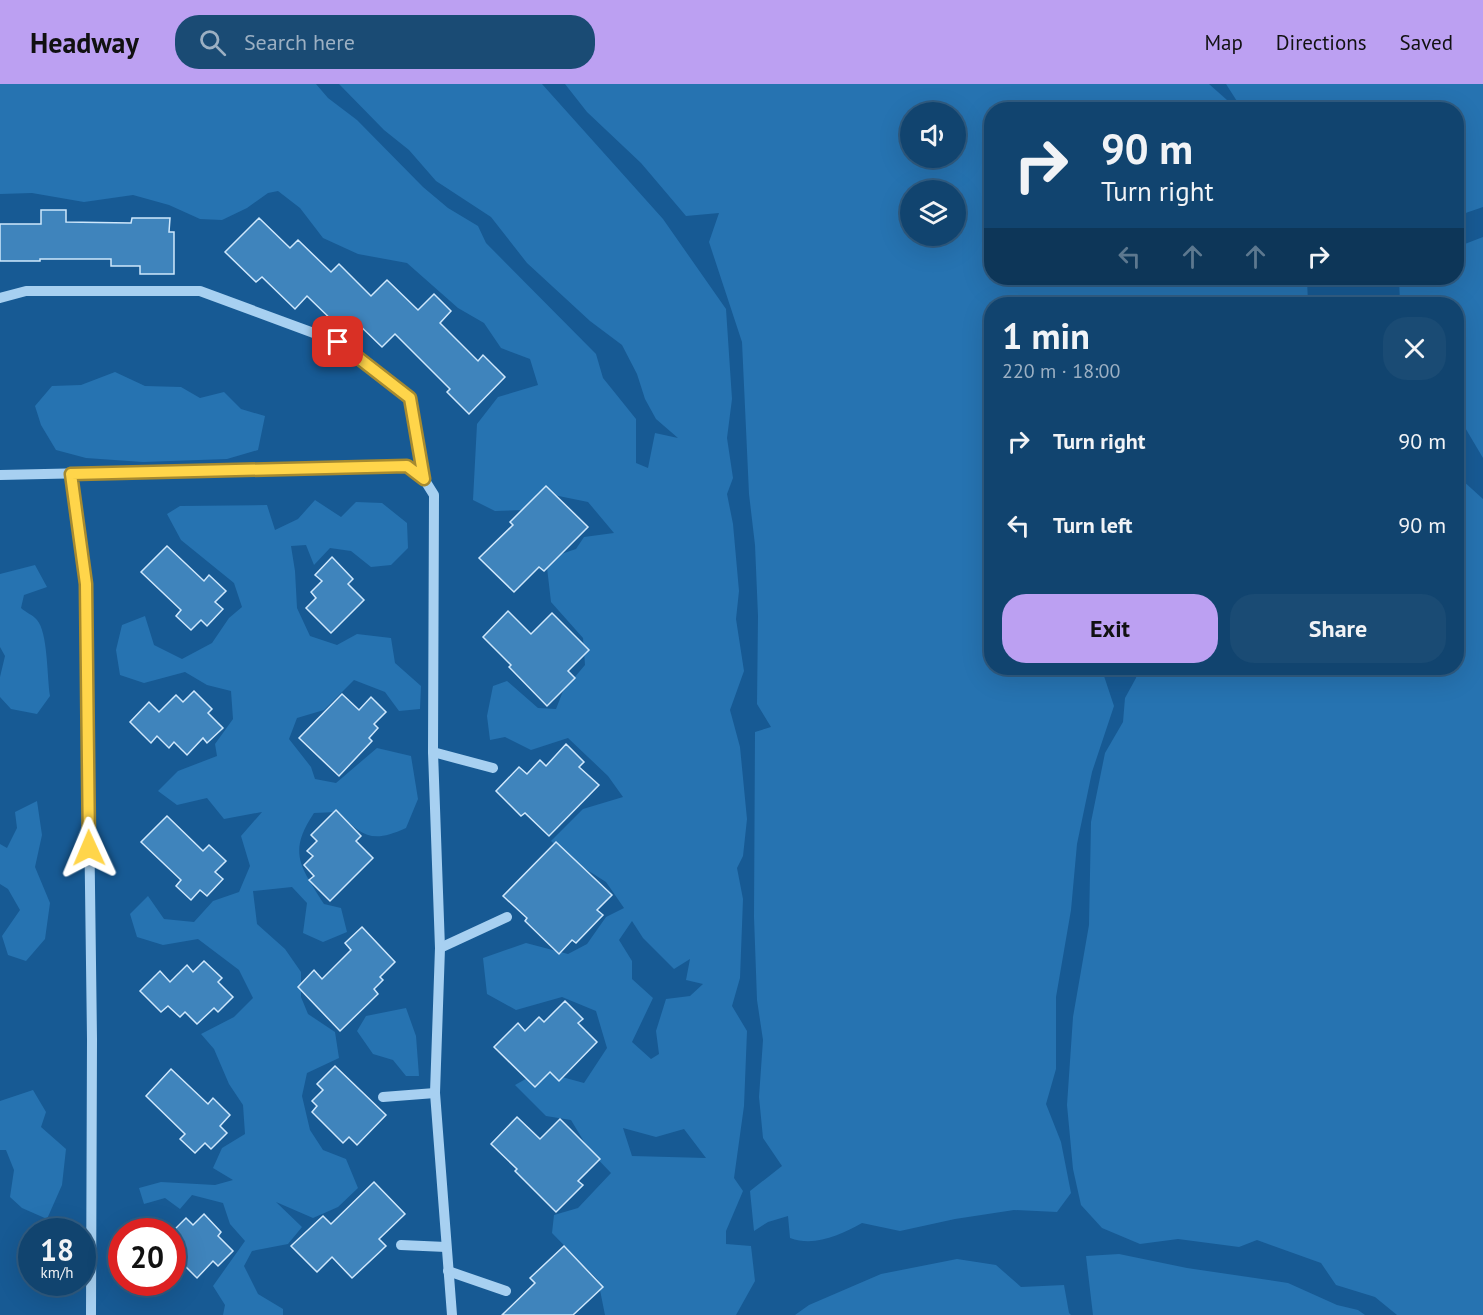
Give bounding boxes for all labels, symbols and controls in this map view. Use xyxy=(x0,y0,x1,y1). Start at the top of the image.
search box xyxy=(175,15,595,69)
text: Headway xyxy=(30,24,139,61)
icon: search xyxy=(196,26,229,59)
text: Search here xyxy=(244,28,355,56)
text: Map xyxy=(1204,29,1243,56)
text: Directions xyxy=(1276,29,1367,56)
text: Saved xyxy=(1400,29,1453,56)
map controls xyxy=(900,102,966,246)
button: sound xyxy=(900,102,966,168)
text: 90 m xyxy=(1101,121,1193,176)
icon: right xyxy=(1002,126,1080,204)
text: Turn right xyxy=(1101,174,1214,208)
button: layers xyxy=(900,180,966,246)
icon: left xyxy=(1113,240,1146,273)
icon: ahead xyxy=(1176,240,1209,273)
icon: ahead xyxy=(1239,240,1272,273)
icon: right xyxy=(1302,240,1335,273)
text: 1 min xyxy=(1002,312,1090,359)
pin xyxy=(312,316,363,367)
button: close xyxy=(1383,317,1446,380)
icon: arrive xyxy=(321,325,354,358)
text: 220 m · 18:00 xyxy=(1002,358,1120,384)
icon: right xyxy=(1002,425,1035,458)
text: Turn right xyxy=(1053,427,1145,455)
text: 90 m xyxy=(1398,427,1446,455)
icon: left xyxy=(1002,509,1035,542)
text: Turn left xyxy=(1053,511,1133,539)
text: 90 m xyxy=(1398,511,1446,539)
button: Exit xyxy=(1002,594,1218,663)
button: Share xyxy=(1230,594,1446,663)
position arrow xyxy=(57,816,121,880)
speed limit sign: 20 xyxy=(108,1218,186,1296)
text: 18 xyxy=(40,1230,74,1269)
text: km/h xyxy=(41,1263,73,1282)

